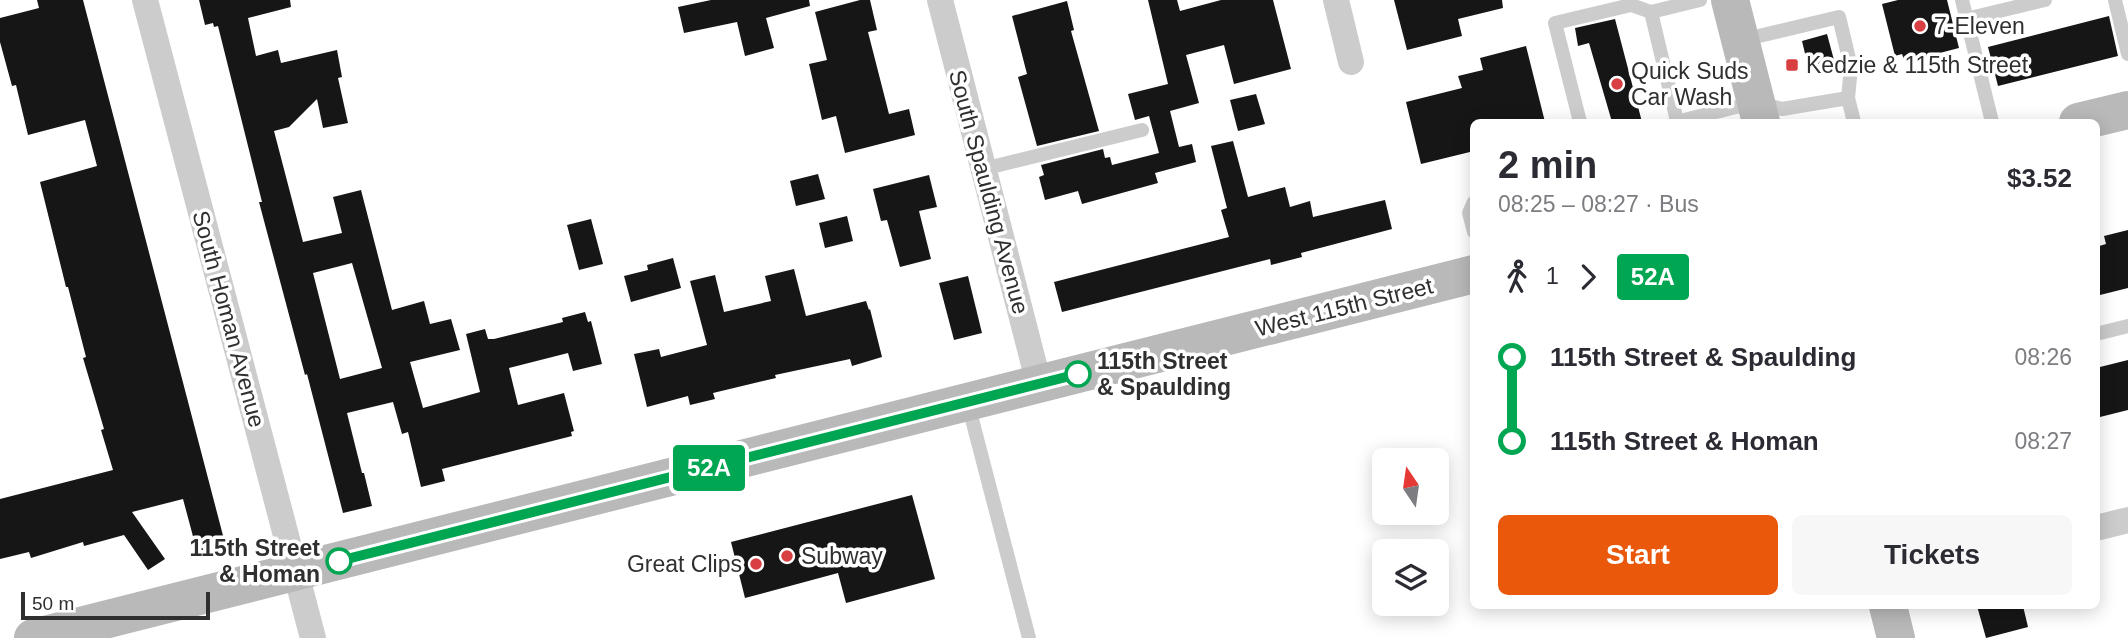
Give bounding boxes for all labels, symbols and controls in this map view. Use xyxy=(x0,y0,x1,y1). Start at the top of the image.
place label: 7-Eleven xyxy=(1934,13,2025,39)
marker: 7-Eleven xyxy=(1912,18,1928,34)
place label: Kedzie & 115th Street xyxy=(1806,52,2029,78)
marker: Kedzie & 115th Street xyxy=(1784,57,1800,73)
place label: Quick Suds Car Wash xyxy=(1631,58,1749,110)
street label: South Spaulding Avenue xyxy=(944,67,1034,317)
marker: Quick Suds Car Wash xyxy=(1609,76,1625,92)
text: 2 min xyxy=(1498,144,1597,186)
text: $3.52 xyxy=(2007,163,2072,193)
text: 08:25 – 08:27 · Bus xyxy=(1498,191,1699,217)
street label: South Homan Avenue xyxy=(188,208,270,430)
icon: walk xyxy=(1498,258,1536,296)
icon: forward xyxy=(1569,258,1607,296)
text: 1 xyxy=(1546,263,1559,289)
text: 52A xyxy=(1631,263,1675,290)
street label: West 115th Street xyxy=(1253,272,1436,342)
text: 115th Street & Spaulding xyxy=(1550,342,1856,372)
text: 08:26 xyxy=(2014,344,2072,370)
place label: 115th Street & Spaulding xyxy=(1097,348,1231,400)
marker: 115th Street & Spaulding xyxy=(1065,361,1091,387)
text: 115th Street & Homan xyxy=(1550,426,1819,456)
text: 08:27 xyxy=(2014,428,2072,454)
line badge: 52A xyxy=(669,445,749,491)
north arrow xyxy=(1372,448,1449,525)
map controls xyxy=(1372,448,1449,616)
text: 52A xyxy=(687,454,731,481)
button: Start xyxy=(1498,515,1778,595)
button: Tickets xyxy=(1792,515,2072,595)
place label: 115th Street & Homan xyxy=(190,535,320,587)
button: layers xyxy=(1372,539,1449,616)
place label: Subway xyxy=(801,543,883,569)
marker: 115th Street & Homan xyxy=(326,548,352,574)
marker: Subway xyxy=(779,548,795,564)
place label: Great Clips xyxy=(627,551,742,577)
marker: Great Clips xyxy=(748,556,764,572)
scale bar xyxy=(21,589,210,621)
text: 50 m xyxy=(32,593,74,614)

